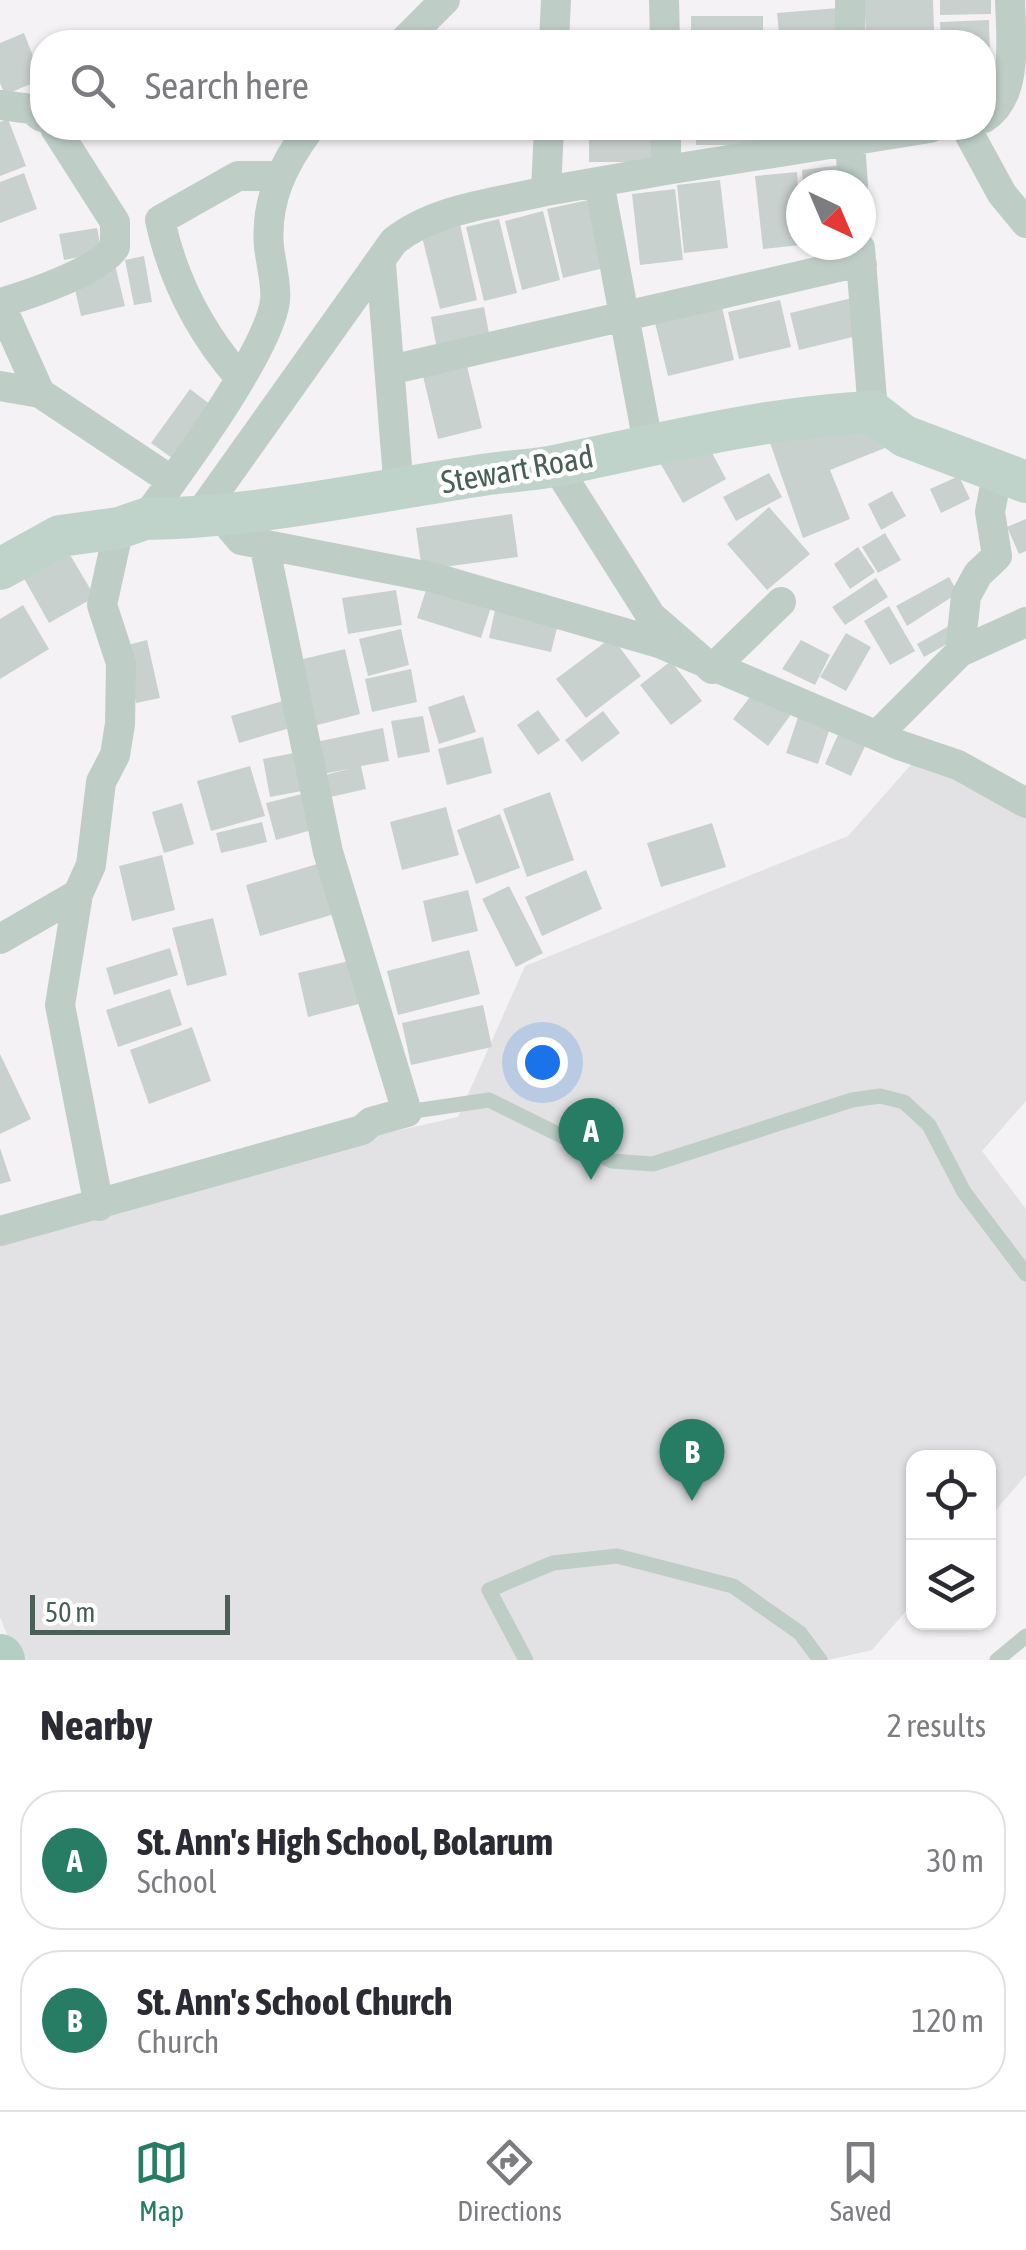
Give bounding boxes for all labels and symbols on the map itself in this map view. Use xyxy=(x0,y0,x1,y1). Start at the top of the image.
north arrow xyxy=(786,170,876,260)
street label: Stewart Road xyxy=(438,437,596,501)
your location xyxy=(517,1037,568,1088)
pin: A xyxy=(558,1098,624,1180)
pin: B xyxy=(660,1418,724,1501)
scale bar xyxy=(30,1590,230,1634)

